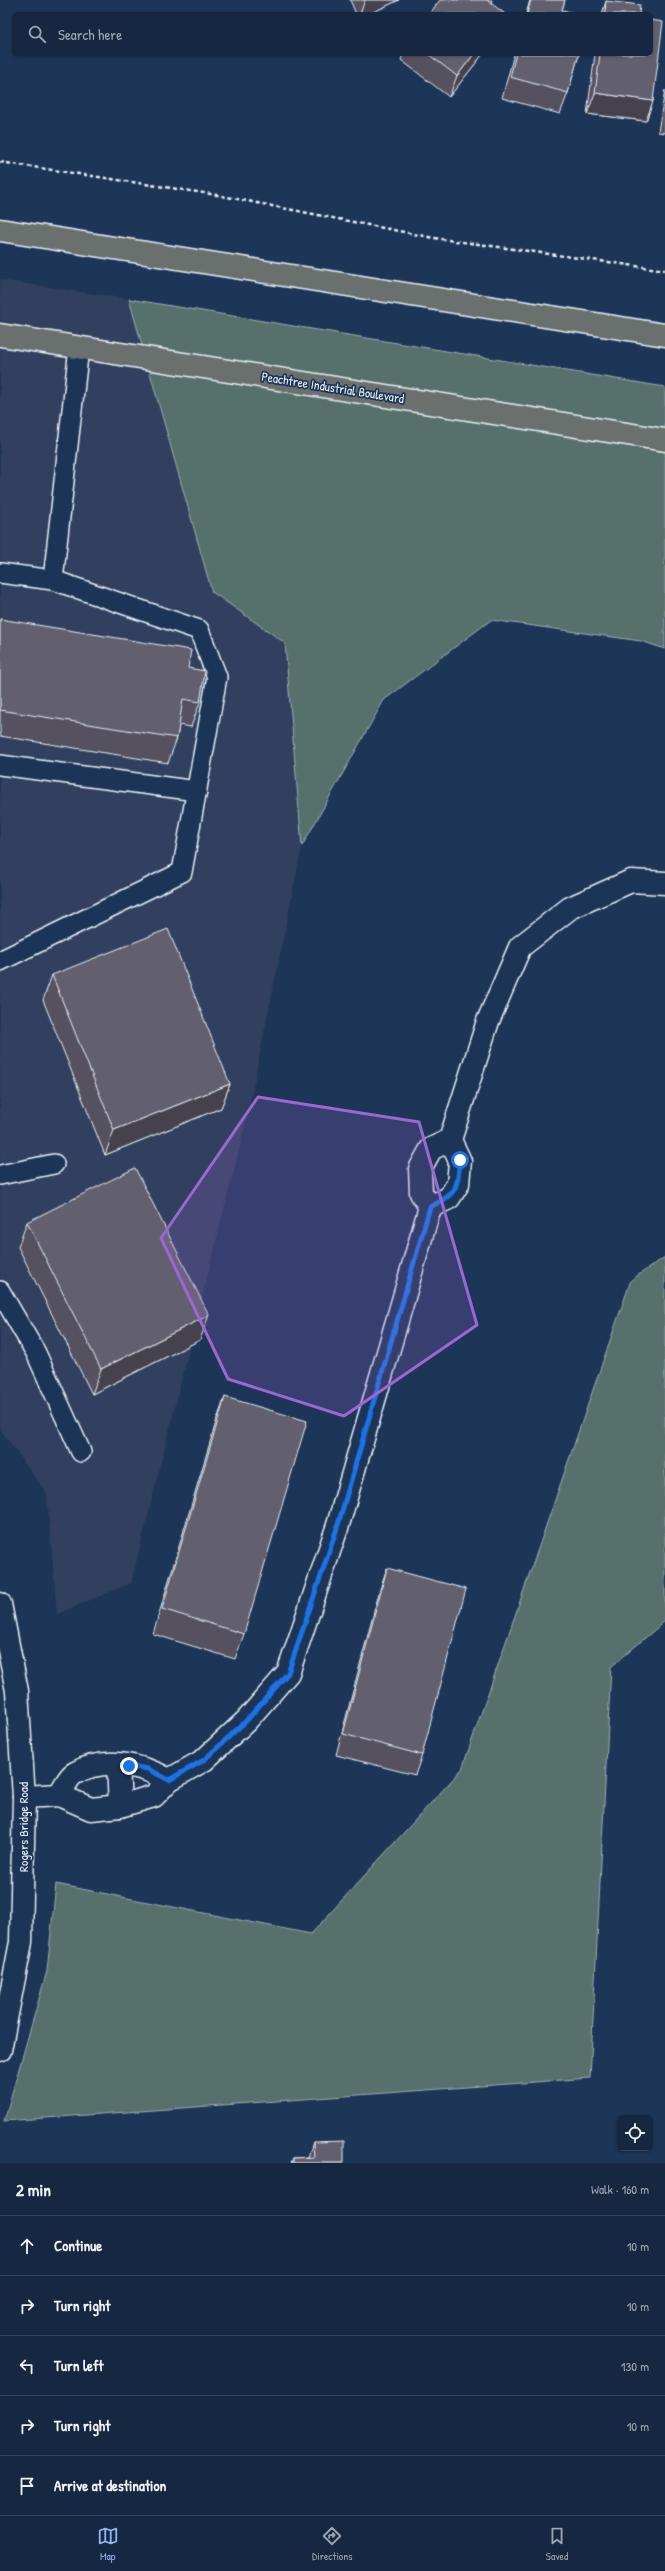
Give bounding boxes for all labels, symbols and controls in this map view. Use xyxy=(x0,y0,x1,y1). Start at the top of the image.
search box xyxy=(12,12,653,56)
icon: search xyxy=(26,23,48,45)
text: Search here xyxy=(58,24,122,45)
street label: Peachtree Industrial Boulevard xyxy=(260,367,406,407)
route start xyxy=(451,1151,469,1169)
route end xyxy=(120,1757,138,1775)
street label: Rogers Bridge Road xyxy=(14,1782,32,1872)
map controls xyxy=(617,2115,653,2151)
button: locate xyxy=(617,2115,653,2151)
text: 2 min xyxy=(16,2178,51,2201)
text: Walk · 160 m xyxy=(591,2180,649,2198)
icon: ahead xyxy=(16,2235,38,2257)
text: Continue xyxy=(54,2235,102,2256)
text: 10 m xyxy=(627,2237,649,2255)
icon: right xyxy=(16,2295,38,2317)
text: Turn right xyxy=(54,2295,110,2316)
text: 10 m xyxy=(627,2297,649,2315)
icon: left xyxy=(16,2355,38,2377)
text: Turn left xyxy=(54,2355,104,2376)
text: 130 m xyxy=(621,2357,649,2375)
icon: right xyxy=(16,2415,38,2437)
text: Turn right xyxy=(54,2415,110,2436)
text: 10 m xyxy=(627,2417,649,2435)
icon: arrive xyxy=(16,2475,38,2497)
text: Arrive at destination xyxy=(54,2475,166,2496)
tab: Map xyxy=(97,2525,119,2563)
tab: Directions xyxy=(312,2525,353,2563)
tab: Saved xyxy=(546,2525,568,2563)

